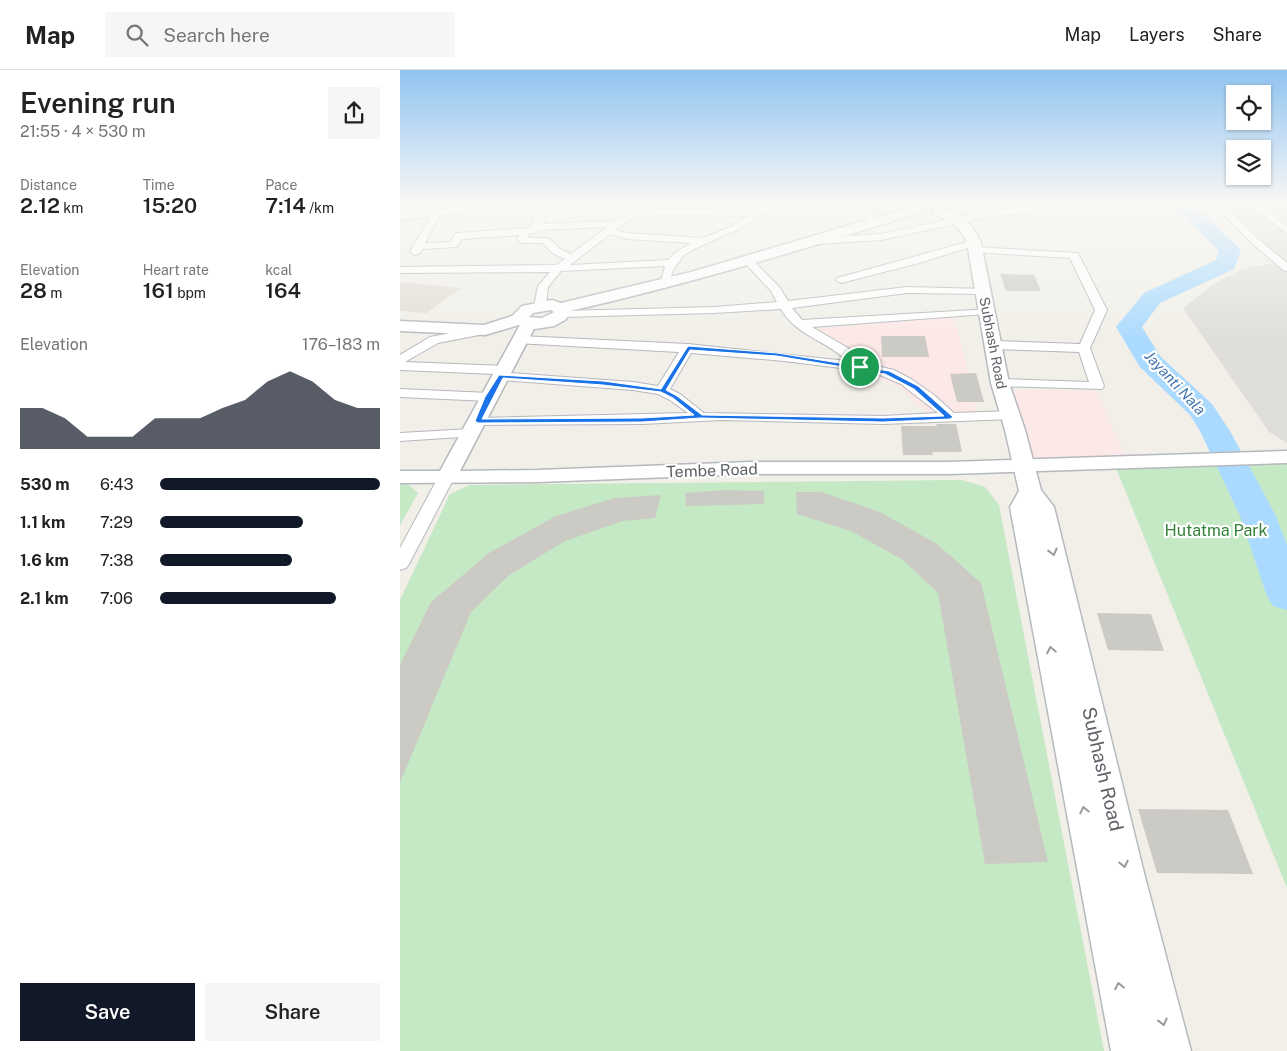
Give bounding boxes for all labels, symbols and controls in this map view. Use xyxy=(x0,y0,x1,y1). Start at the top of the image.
search box xyxy=(105,12,455,57)
text: Map xyxy=(25,21,75,49)
icon: search xyxy=(123,21,151,49)
text: Search here xyxy=(163,24,270,46)
text: Map xyxy=(1065,24,1101,45)
text: Layers xyxy=(1129,24,1185,45)
text: Share xyxy=(1213,24,1262,45)
map controls xyxy=(1226,85,1271,185)
button: locate xyxy=(1226,85,1271,130)
text: Evening run xyxy=(20,86,176,119)
button: share xyxy=(328,87,380,139)
text: 21:55 · 4 × 530 m xyxy=(20,122,146,141)
button: layers xyxy=(1226,140,1271,185)
text: Distance xyxy=(20,177,77,193)
text: Time xyxy=(143,177,175,193)
text: Pace xyxy=(265,177,297,193)
text: 2.12 xyxy=(20,193,60,218)
text: 15:20 xyxy=(143,193,197,218)
text: 7:14 xyxy=(265,193,306,218)
text: km xyxy=(60,200,83,216)
text: /km xyxy=(306,200,334,216)
text: Elevation xyxy=(20,262,79,278)
text: Heart rate xyxy=(143,262,209,278)
text: kcal xyxy=(265,262,292,278)
text: 28 xyxy=(20,278,47,303)
text: 161 xyxy=(143,278,174,303)
text: 164 xyxy=(265,278,301,303)
text: m xyxy=(47,285,62,301)
text: bpm xyxy=(174,285,206,301)
street label: Subhash Road xyxy=(976,296,1010,390)
text: Elevation xyxy=(20,335,88,354)
text: 176–183 m xyxy=(302,335,380,354)
pin xyxy=(839,346,881,388)
water label: Jayanti Nala xyxy=(1141,347,1209,418)
icon: arrive xyxy=(846,353,874,381)
street label: Tembe Road xyxy=(666,459,758,482)
text: 530 m xyxy=(20,475,70,494)
text: 6:43 xyxy=(100,475,134,494)
text: 1.1 km xyxy=(20,513,65,532)
text: 7:29 xyxy=(100,513,133,532)
park label: Hutatma Park xyxy=(1164,521,1268,540)
one-way arrow xyxy=(1047,547,1058,556)
text: 1.6 km xyxy=(20,551,69,570)
text: 7:38 xyxy=(100,551,134,570)
text: 2.1 km xyxy=(20,589,69,608)
text: 7:06 xyxy=(100,589,133,608)
one-way arrow xyxy=(1047,646,1057,655)
street label: Subhash Road xyxy=(1078,705,1128,833)
one-way arrow xyxy=(1079,805,1089,814)
one-way arrow xyxy=(1118,859,1129,868)
one-way arrow xyxy=(1115,982,1125,990)
button: Save xyxy=(20,983,195,1041)
button: Share xyxy=(205,983,380,1041)
one-way arrow xyxy=(1157,1017,1168,1026)

